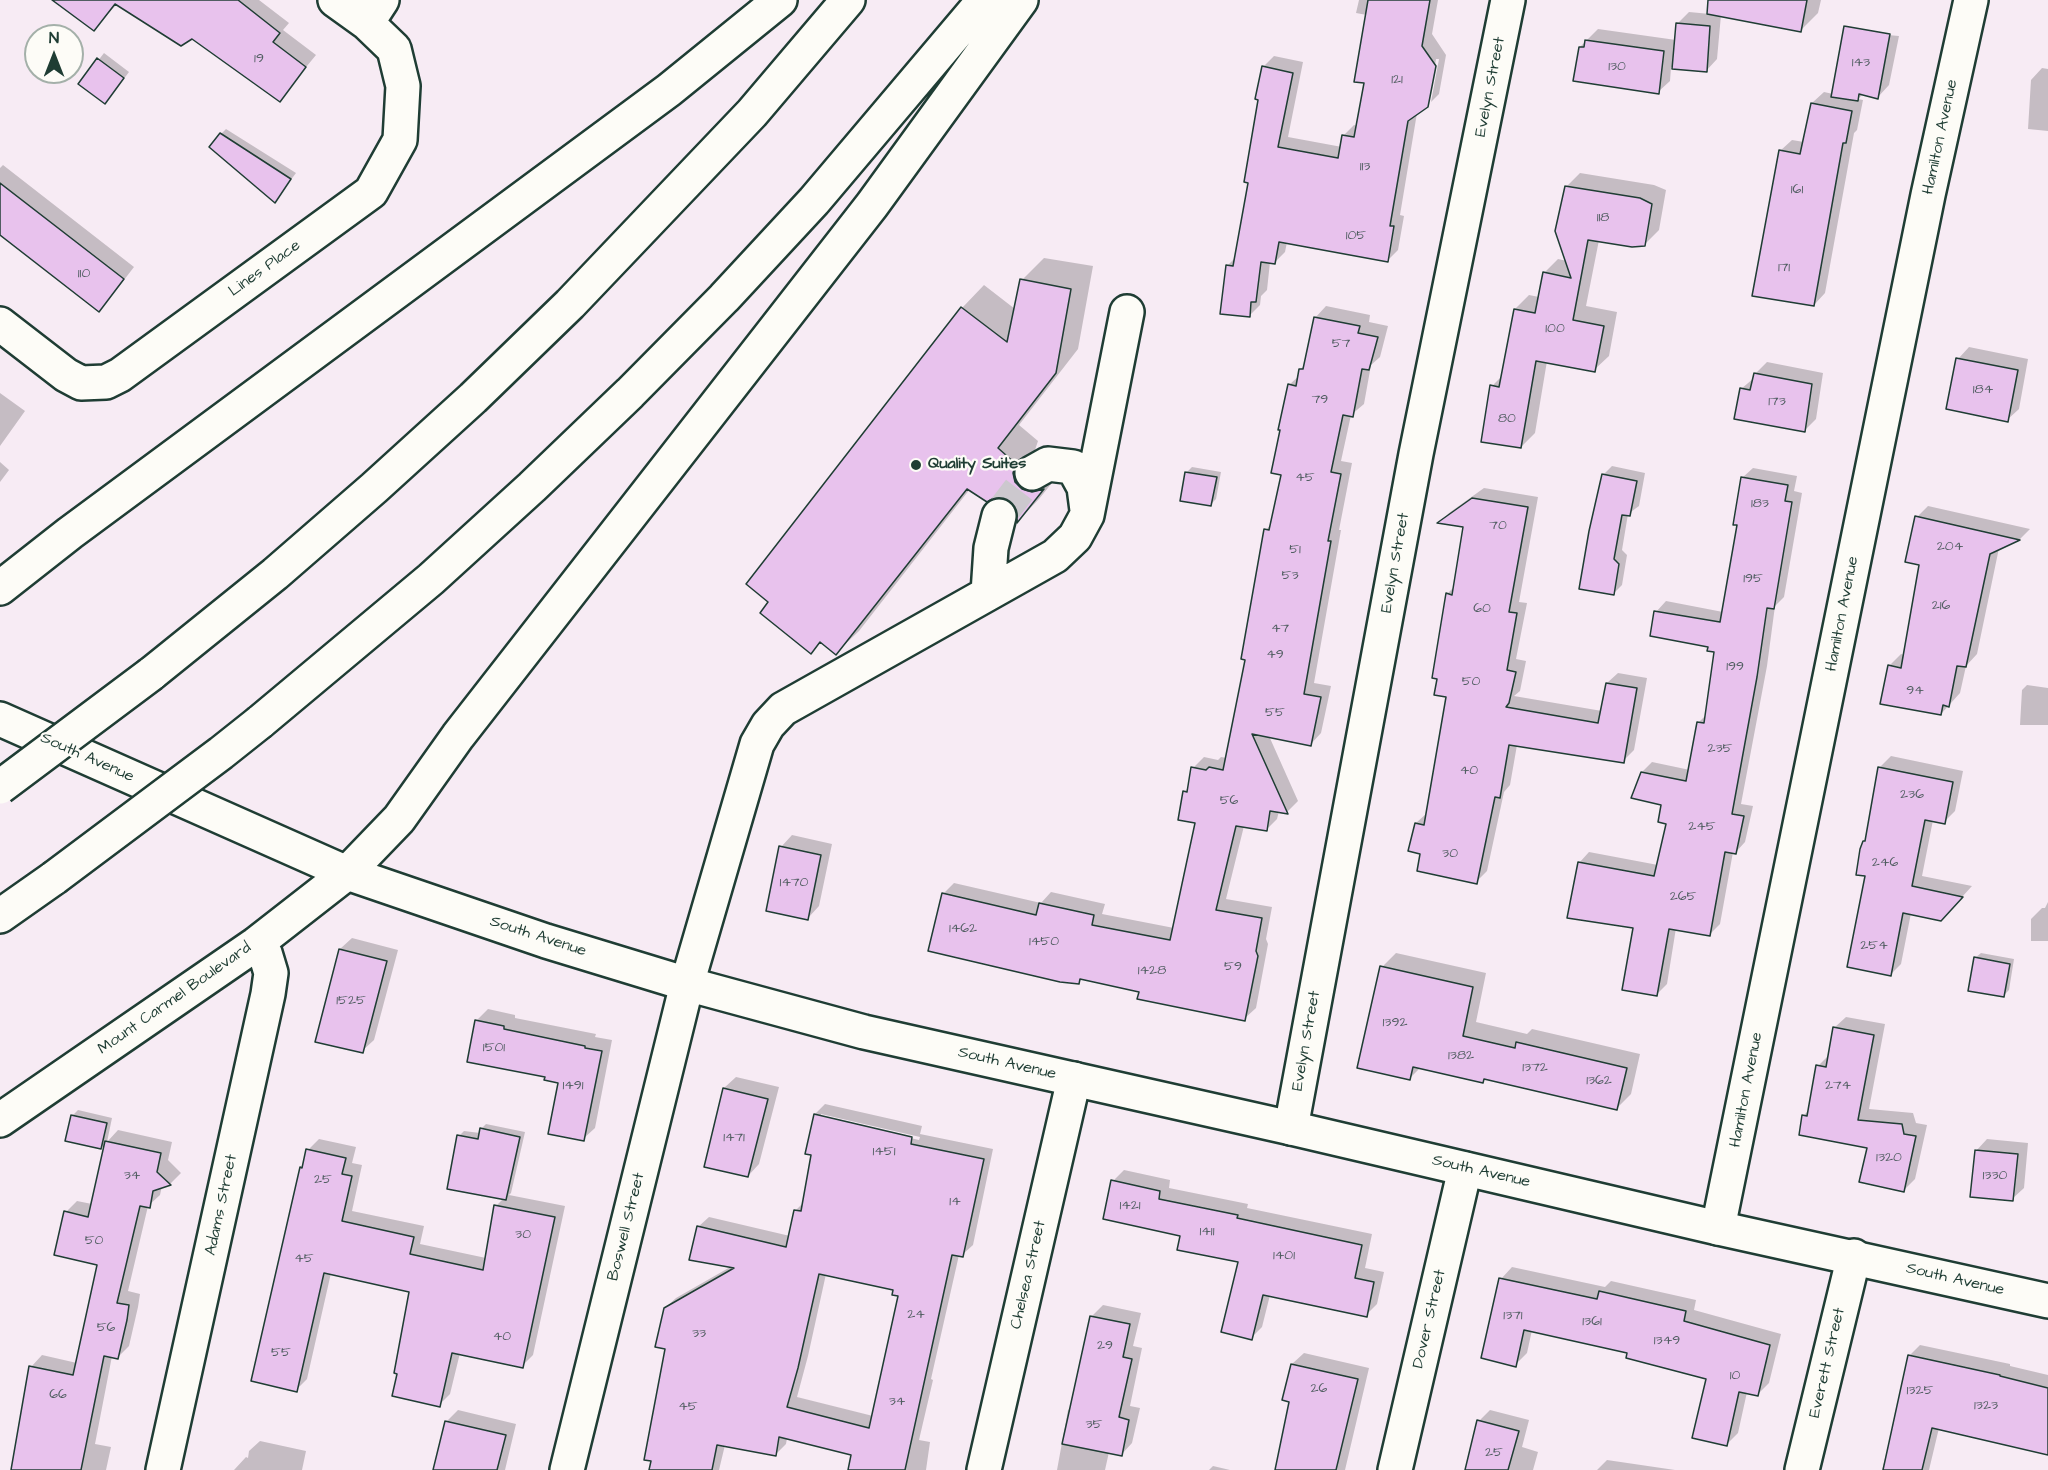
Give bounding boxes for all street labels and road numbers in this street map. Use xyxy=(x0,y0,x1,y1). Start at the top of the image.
street label: Evelyn Street xyxy=(1472,35,1510,139)
street label: Hamilton Avenue xyxy=(1919,78,1963,196)
street label: Lines Place xyxy=(225,236,305,302)
street label: Evelyn Street xyxy=(1378,511,1414,615)
street label: Hamilton Avenue xyxy=(1822,555,1864,673)
street label: South Avenue xyxy=(37,729,137,787)
street label: South Avenue xyxy=(487,912,589,962)
street label: Mount Carmel Boulevard xyxy=(95,939,255,1059)
street label: Evelyn Street xyxy=(1289,989,1325,1093)
street label: Hamilton Avenue xyxy=(1726,1031,1768,1149)
street label: South Avenue xyxy=(956,1043,1058,1085)
street label: South Avenue xyxy=(1430,1151,1532,1193)
street label: Adams Street xyxy=(202,1153,242,1257)
street label: Boswell Street xyxy=(604,1171,650,1283)
street label: Chelsea Street xyxy=(1007,1219,1051,1331)
street label: South Avenue xyxy=(1904,1259,2006,1301)
street label: Dover Street xyxy=(1409,1268,1451,1370)
street label: Everett Street xyxy=(1806,1306,1850,1420)

